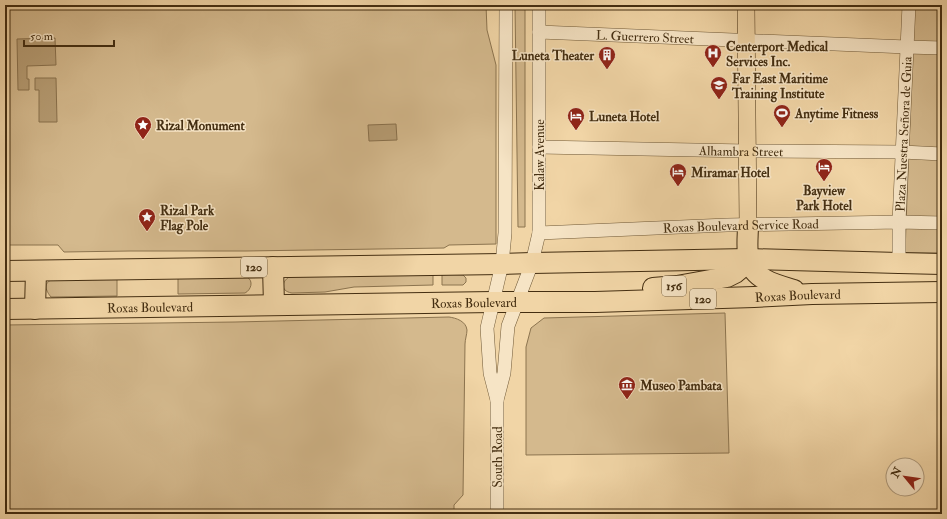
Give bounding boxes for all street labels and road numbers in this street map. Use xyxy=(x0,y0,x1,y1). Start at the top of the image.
street label: L. Guerrero Street xyxy=(596,27,694,47)
street label: Plaza Nuestra Señora de Guia xyxy=(892,55,916,212)
street label: Kalaw Avenue xyxy=(532,119,548,191)
street label: Alhambra Street xyxy=(698,143,783,160)
street label: Roxas Boulevard Service Road xyxy=(663,216,820,237)
road number: 120 xyxy=(241,257,267,277)
road number: 156 xyxy=(662,276,686,296)
street label: Roxas Boulevard xyxy=(754,287,842,306)
road number: 120 xyxy=(690,289,716,309)
street label: Roxas Boulevard xyxy=(431,295,518,312)
street label: Roxas Boulevard xyxy=(107,299,194,317)
street label: South Road xyxy=(490,426,506,488)

